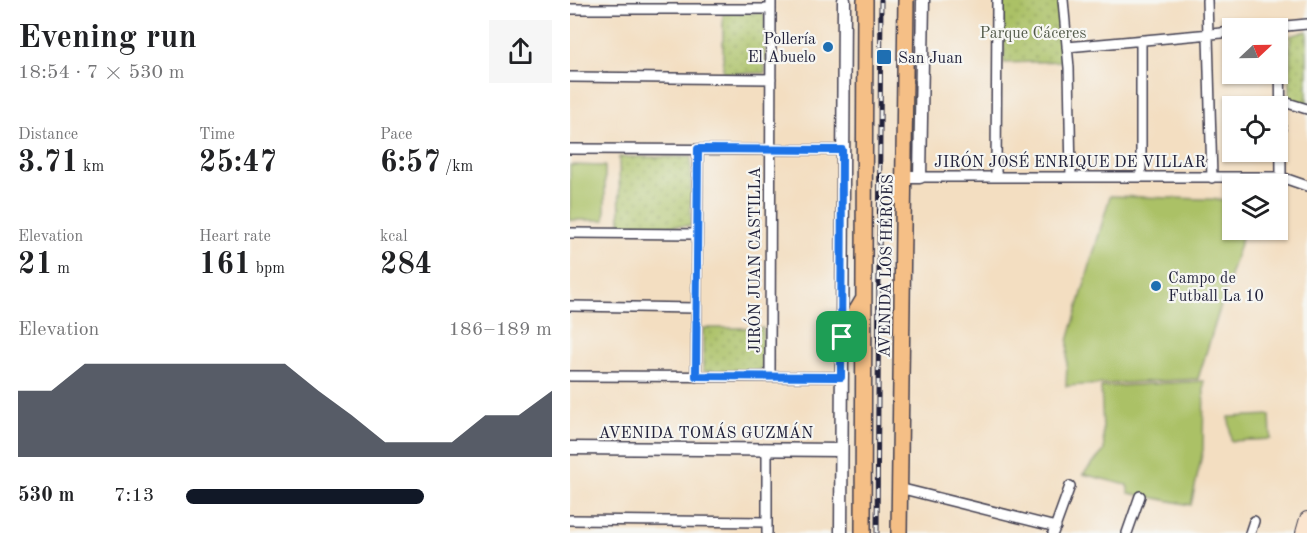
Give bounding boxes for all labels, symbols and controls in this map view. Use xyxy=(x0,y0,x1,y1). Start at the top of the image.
north arrow xyxy=(1222,18,1288,84)
map controls xyxy=(1222,18,1288,240)
button: share xyxy=(489,20,552,83)
text: Evening run xyxy=(18,22,197,55)
park label: Parque Cáceres xyxy=(980,26,1086,42)
place label: Pollería El Abuelo xyxy=(748,32,816,66)
marker: Pollería El Abuelo xyxy=(821,40,835,54)
marker: San Juan xyxy=(875,48,893,66)
place label: San Juan xyxy=(898,51,963,67)
text: 18:54 · 7 × 530 m xyxy=(18,63,185,83)
button: locate xyxy=(1222,96,1288,162)
text: Distance xyxy=(18,127,78,143)
text: Time xyxy=(199,127,235,143)
text: Pace xyxy=(380,127,412,143)
text: 3.71 xyxy=(18,148,79,178)
text: 25:47 xyxy=(199,148,277,178)
text: 6:57 xyxy=(380,148,441,178)
street label: JIRÓN JOSÉ ENRIQUE DE VILLAR xyxy=(934,150,1206,171)
text: km xyxy=(79,159,104,175)
text: /km xyxy=(441,159,473,175)
street label: JIRÓN JUAN CASTILLA xyxy=(743,167,764,353)
street label: AVENIDA LOS HÉROES xyxy=(873,174,897,358)
button: layers xyxy=(1222,174,1288,240)
text: Elevation xyxy=(18,229,83,245)
text: Heart rate xyxy=(199,229,271,245)
text: kcal xyxy=(380,229,408,245)
text: 21 xyxy=(18,250,53,280)
text: 161 xyxy=(199,250,251,280)
text: 284 xyxy=(380,250,432,280)
text: m xyxy=(53,261,70,277)
text: bpm xyxy=(251,261,285,277)
place label: Campo de Futball La 10 xyxy=(1168,271,1264,305)
marker: Campo de Futball La 10 xyxy=(1149,279,1163,293)
pin xyxy=(816,311,867,362)
text: Elevation xyxy=(18,320,99,340)
text: 186–189 m xyxy=(449,320,552,340)
icon: arrive xyxy=(825,320,858,353)
street label: AVENIDA TOMÁS GUZMÁN xyxy=(599,422,813,442)
text: 530 m xyxy=(18,486,74,506)
text: 7:13 xyxy=(114,486,154,506)

